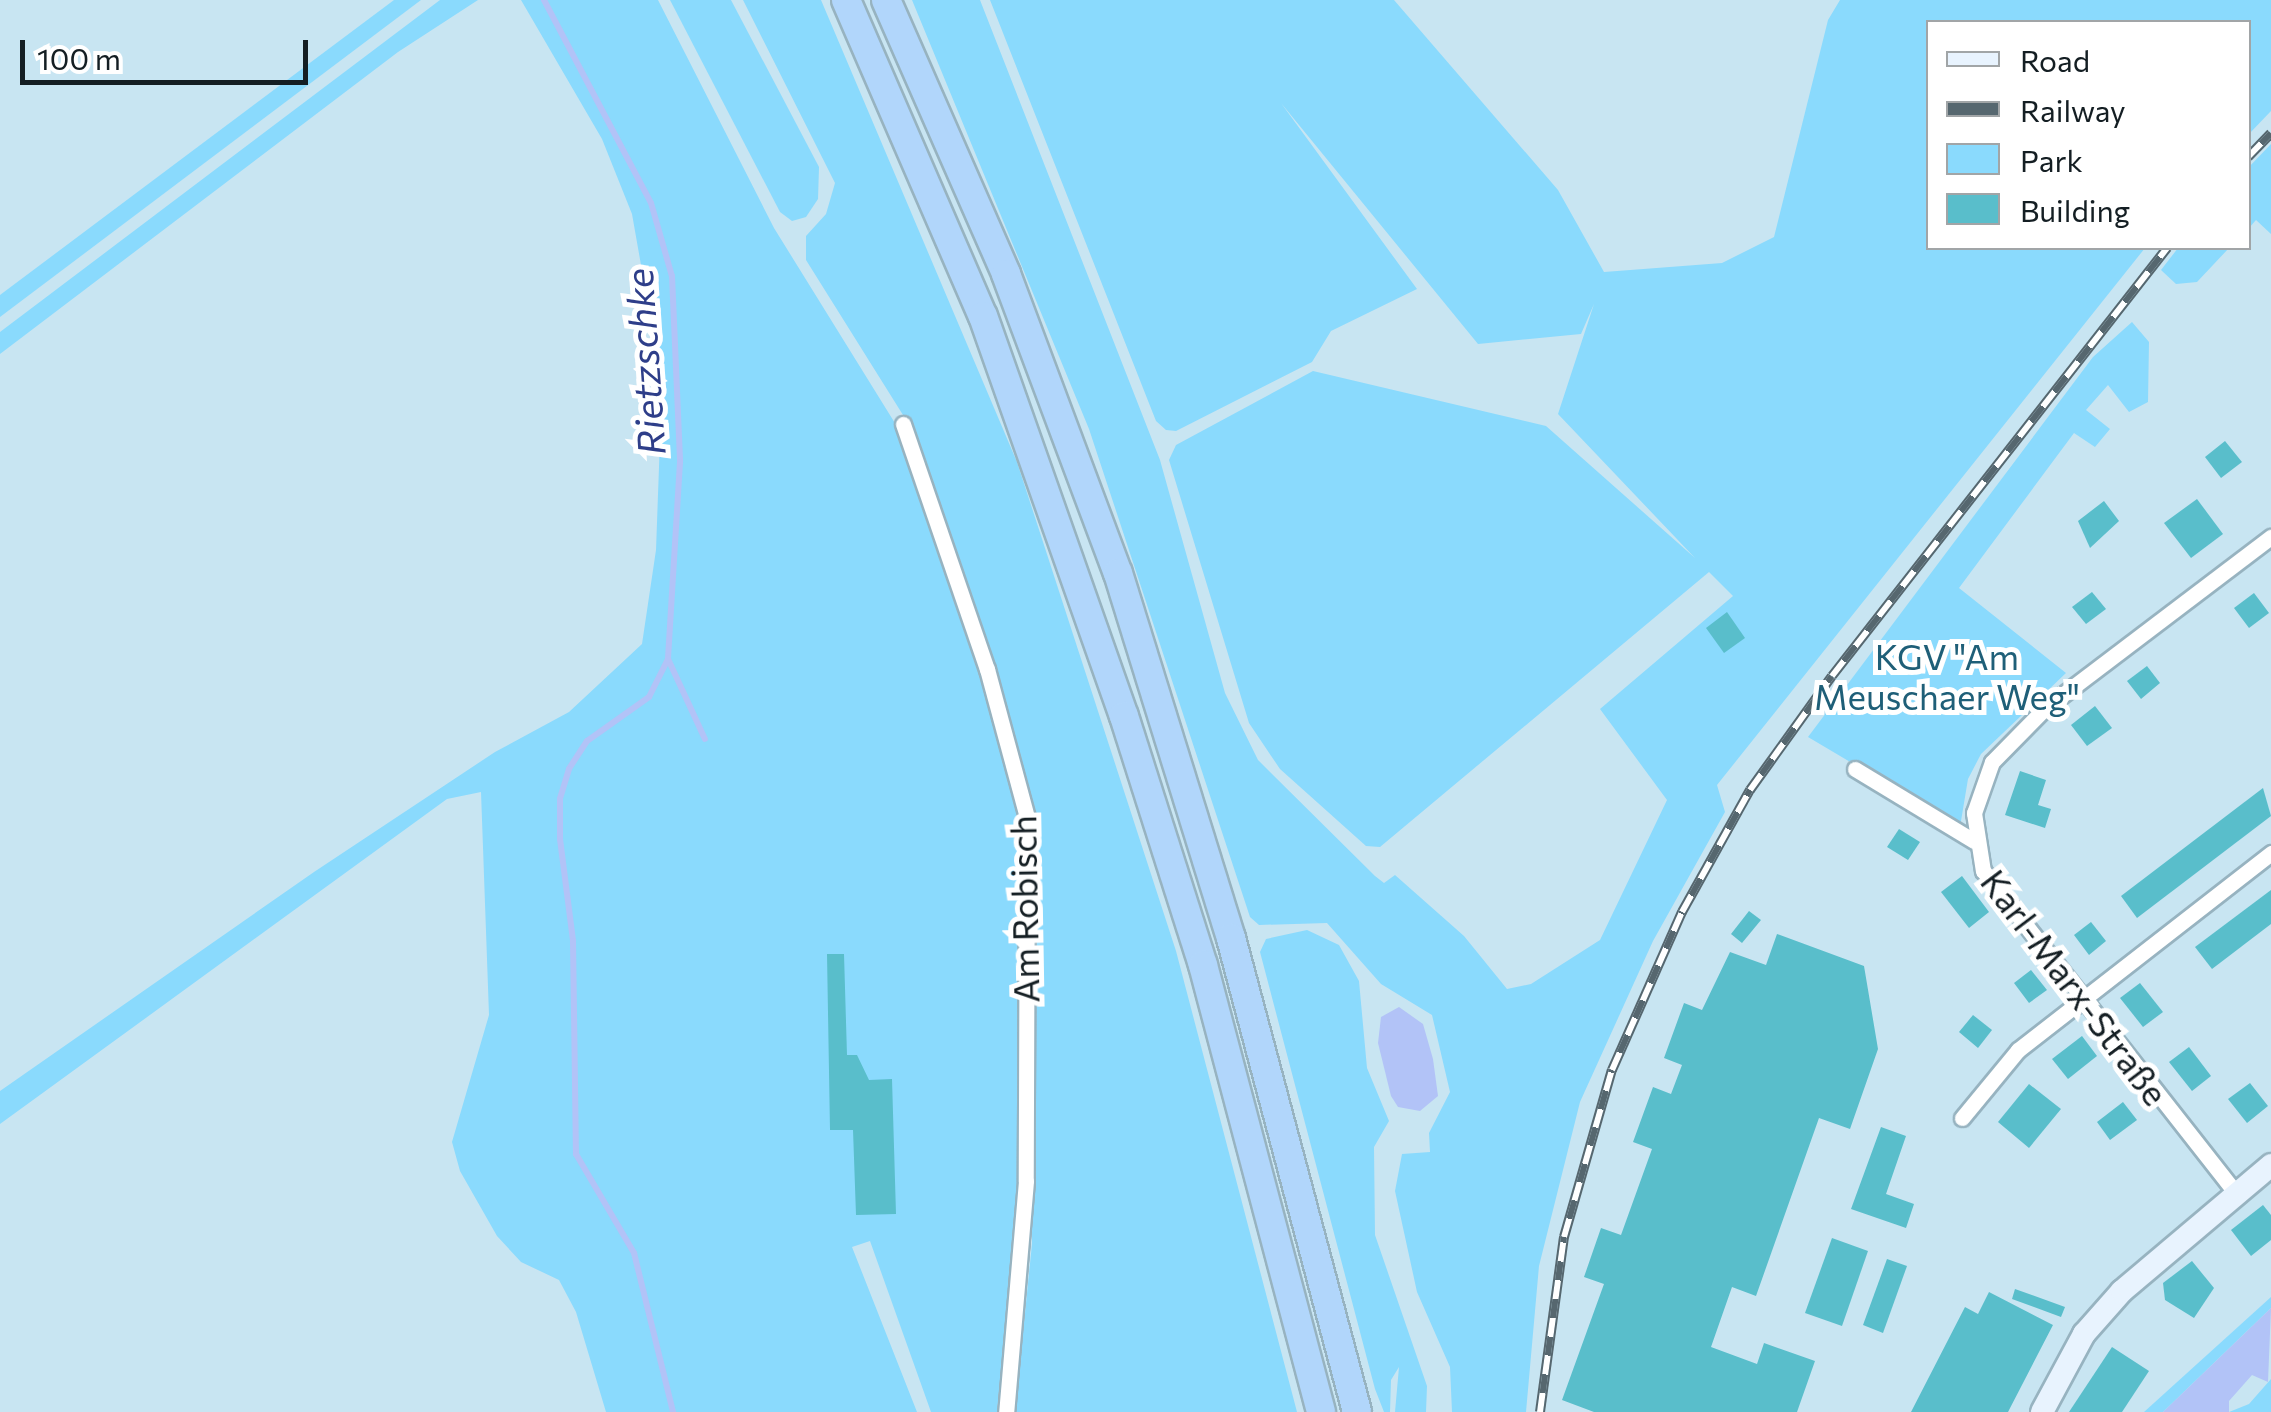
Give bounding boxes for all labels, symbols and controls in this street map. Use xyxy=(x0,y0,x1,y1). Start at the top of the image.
scale bar xyxy=(25,20,312,82)
legend xyxy=(1926,20,2251,250)
text: 100 m xyxy=(37,39,121,76)
text: Road xyxy=(2020,41,2090,78)
text: Railway xyxy=(2020,91,2126,128)
text: Park xyxy=(2020,141,2083,178)
text: Building xyxy=(2020,191,2130,228)
water label: Rietzschke xyxy=(615,267,673,457)
park label: KGV "Am Meuschaer Weg" xyxy=(1814,635,2080,717)
street label: Am Robisch xyxy=(1001,815,1047,1003)
street label: Karl-Marx-Straße xyxy=(1973,861,2177,1113)

